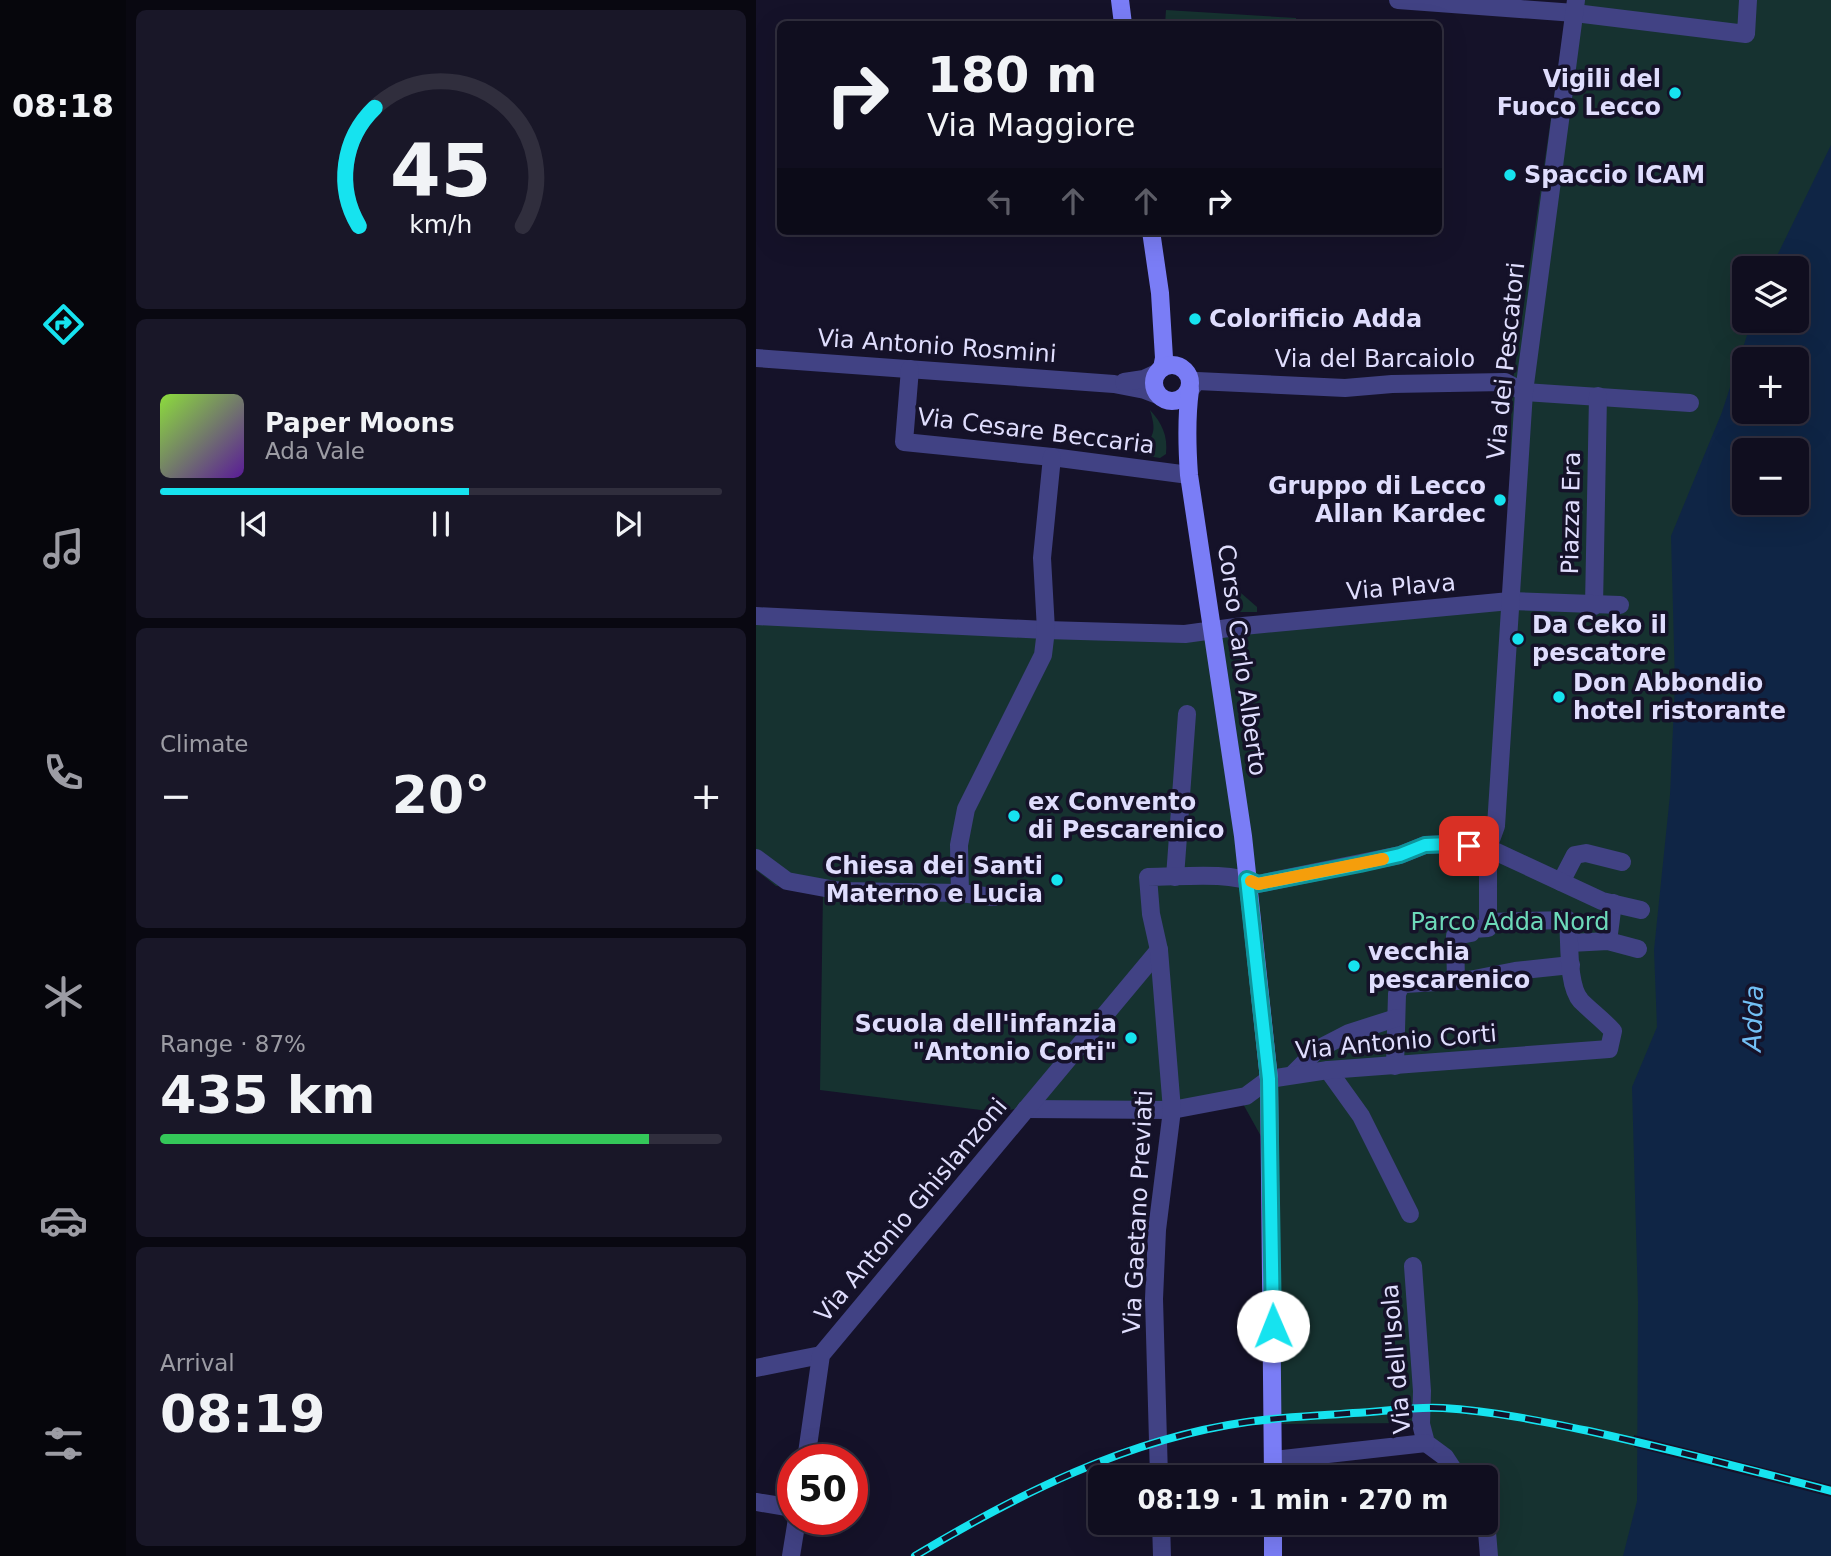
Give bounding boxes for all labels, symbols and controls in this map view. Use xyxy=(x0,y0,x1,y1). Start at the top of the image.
text: 180 m xyxy=(927,47,1097,104)
icon: right xyxy=(812,49,903,140)
place label: Vigili del Fuoco Lecco xyxy=(1497,65,1661,121)
marker: Vigili del Fuoco Lecco xyxy=(1667,85,1683,101)
text: 08:18 xyxy=(12,87,114,125)
text: Via Maggiore xyxy=(927,106,1135,144)
text: 45 xyxy=(390,128,492,213)
place label: Spaccio ICAM xyxy=(1524,161,1705,189)
marker: Spaccio ICAM xyxy=(1502,167,1518,183)
icon: left xyxy=(981,182,1019,220)
icon: ahead xyxy=(1054,182,1092,220)
icon: ahead xyxy=(1127,182,1165,220)
icon: right xyxy=(1200,182,1238,220)
text: km/h xyxy=(409,209,473,238)
map controls xyxy=(1732,256,1809,515)
button: layers xyxy=(1732,256,1809,333)
street label: Via dei Pescatori xyxy=(1482,261,1530,461)
icon: directions xyxy=(39,300,88,349)
place label: Colorificio Adda xyxy=(1209,305,1422,333)
marker: Colorificio Adda xyxy=(1187,311,1203,327)
street label: Via Antonio Rosmini xyxy=(817,324,1057,368)
street label: Via del Barcaiolo xyxy=(1275,345,1475,373)
button: + xyxy=(1732,347,1809,424)
street label: Via Cesare Beccaria xyxy=(916,403,1156,459)
text: Paper Moons xyxy=(265,408,455,438)
text: Ada Vale xyxy=(265,438,365,464)
button: − xyxy=(1732,438,1809,515)
street label: Piazza Era xyxy=(1556,451,1586,575)
place label: Gruppo di Lecco Allan Kardec xyxy=(1268,472,1486,528)
marker: Gruppo di Lecco Allan Kardec xyxy=(1492,492,1508,508)
icon: previous xyxy=(235,505,273,543)
icon: pause xyxy=(422,505,460,543)
icon: next xyxy=(609,505,647,543)
icon: music xyxy=(39,524,88,573)
street label: Corso Carlo Alberto xyxy=(1212,542,1272,778)
street label: Via Plava xyxy=(1345,568,1457,606)
place label: Da Ceko il pescatore xyxy=(1532,611,1667,667)
marker: Da Ceko il pescatore xyxy=(1510,631,1526,647)
place label: Don Abbondio hotel ristorante xyxy=(1573,669,1786,725)
marker: Don Abbondio hotel ristorante xyxy=(1551,689,1567,705)
text: Climate xyxy=(160,731,249,757)
icon: phone xyxy=(39,748,88,797)
text: 20° xyxy=(392,765,490,825)
text: − xyxy=(160,774,192,818)
text: + xyxy=(690,774,722,818)
place label: ex Convento di Pescarenico xyxy=(1028,788,1224,844)
marker: ex Convento di Pescarenico xyxy=(1006,808,1022,824)
pin xyxy=(1439,816,1499,876)
icon: arrive xyxy=(1450,827,1488,865)
place label: Chiesa dei Santi Materno e Lucia xyxy=(825,852,1043,908)
marker: Chiesa dei Santi Materno e Lucia xyxy=(1049,872,1065,888)
park label: Parco Adda Nord xyxy=(1410,908,1610,936)
place label: vecchia pescarenico xyxy=(1368,938,1530,994)
marker: vecchia pescarenico xyxy=(1346,958,1362,974)
icon: climate xyxy=(39,972,88,1021)
water label: Adda xyxy=(1737,984,1769,1054)
place label: Scuola dell'infanzia "Antonio Corti" xyxy=(854,1010,1117,1066)
street label: Via Antonio Corti xyxy=(1294,1019,1498,1065)
marker: Scuola dell'infanzia "Antonio Corti" xyxy=(1123,1030,1139,1046)
text: Range · 87% xyxy=(160,1031,306,1057)
text: 435 km xyxy=(160,1065,375,1125)
street label: Via Gaetano Previati xyxy=(1118,1089,1158,1335)
street label: Via Antonio Ghislanzoni xyxy=(809,1092,1013,1328)
icon: car xyxy=(39,1196,88,1245)
street label: Via dell'Isola xyxy=(1375,1283,1417,1435)
position arrow xyxy=(1236,1289,1310,1363)
text: Arrival xyxy=(160,1350,235,1376)
text: 08:19 xyxy=(160,1384,326,1444)
icon: filters xyxy=(39,1419,88,1468)
speed limit sign: 50 xyxy=(777,1444,868,1535)
text: 08:19 · 1 min · 270 m xyxy=(1138,1485,1448,1515)

